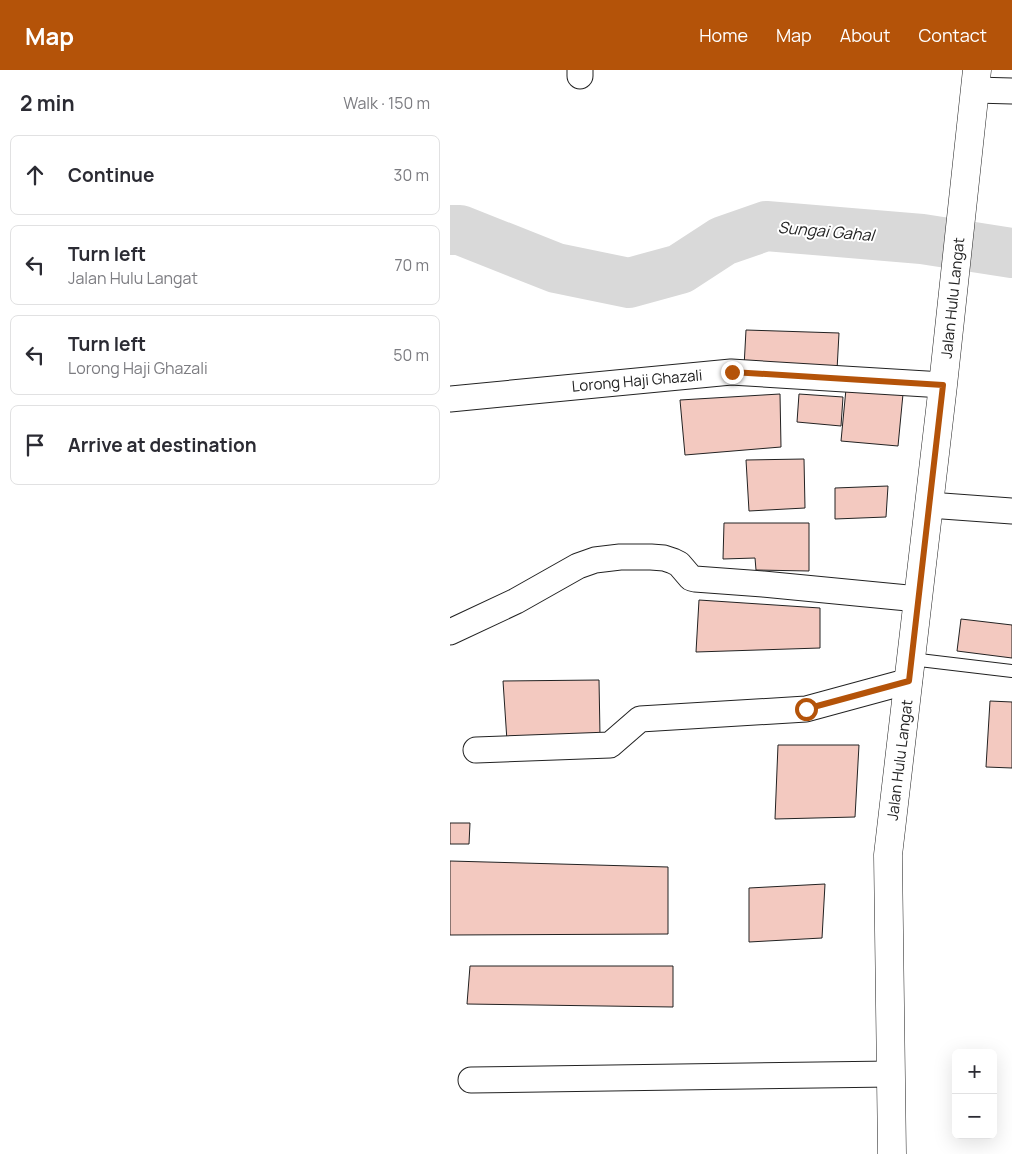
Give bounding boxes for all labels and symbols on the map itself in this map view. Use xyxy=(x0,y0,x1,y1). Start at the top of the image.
water label: Sungai Gahal xyxy=(777,216,877,246)
street label: Jalan Hulu Langat xyxy=(936,236,969,360)
route end xyxy=(721,361,744,384)
street label: Lorong Haji Ghazali xyxy=(571,364,703,397)
route start xyxy=(795,698,818,721)
street label: Jalan Hulu Langat xyxy=(882,698,917,822)

